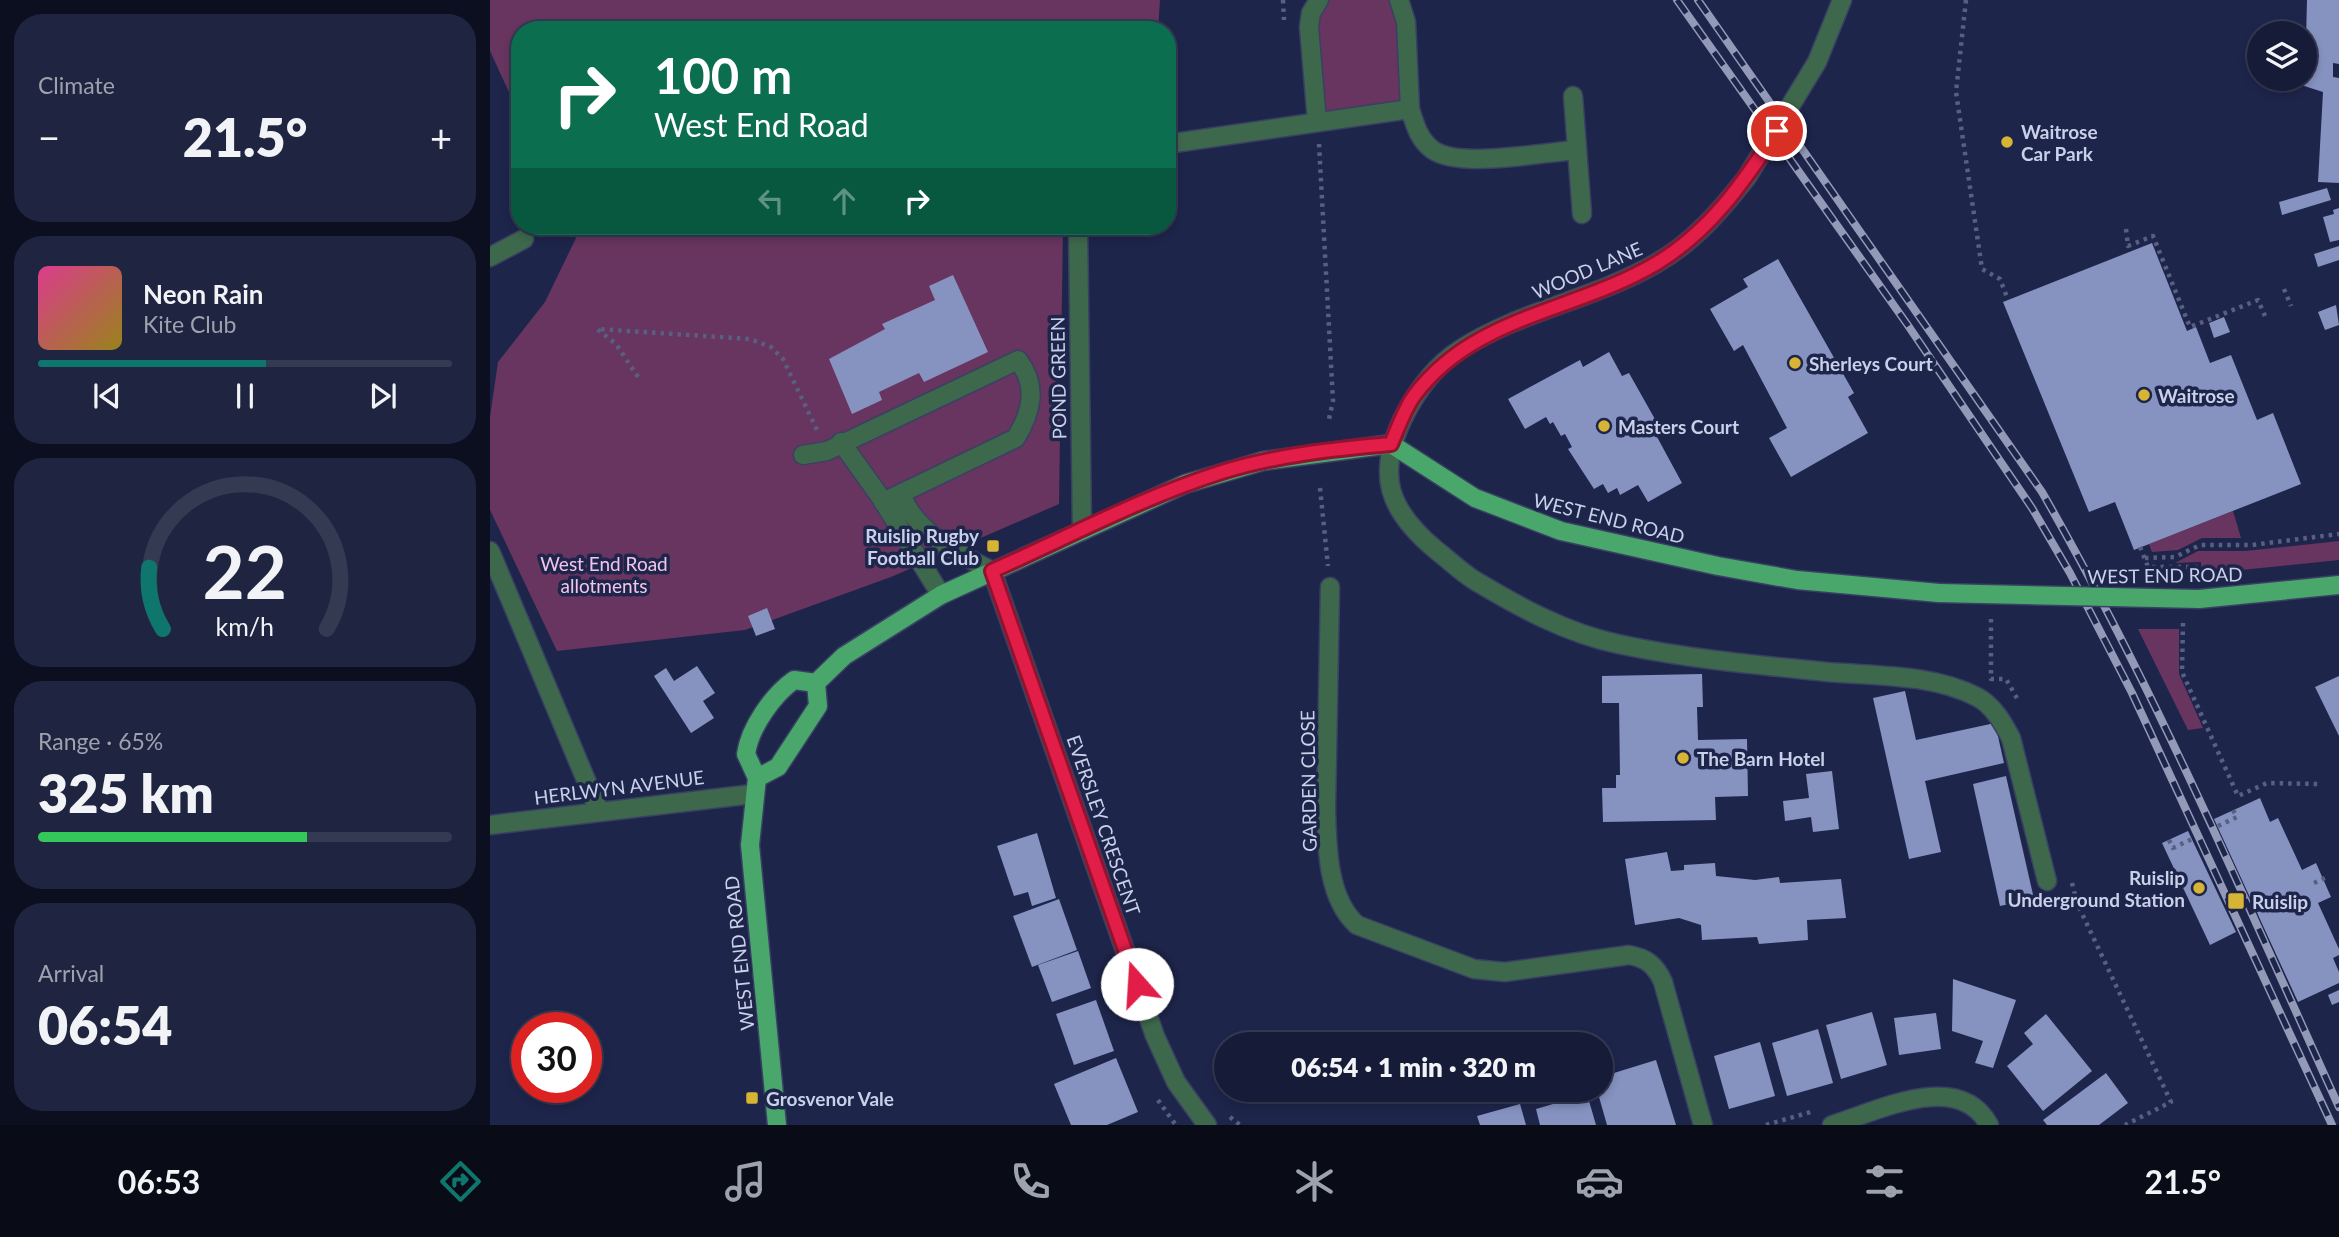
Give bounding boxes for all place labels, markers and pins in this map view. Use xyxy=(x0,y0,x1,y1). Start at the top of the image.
pin xyxy=(1747,101,1807,161)
place label: Waitrose Car Park xyxy=(2021,120,2098,165)
marker: Waitrose Car Park xyxy=(1999,134,2015,150)
place label: Sherleys Court xyxy=(1809,352,1933,375)
marker: Sherleys Court xyxy=(1787,355,1803,371)
place label: Waitrose xyxy=(2158,384,2235,407)
marker: Waitrose xyxy=(2136,387,2152,403)
place label: Masters Court xyxy=(1618,415,1739,438)
marker: Masters Court xyxy=(1596,418,1612,434)
place label: Ruislip Rugby Football Club xyxy=(865,524,980,569)
marker: Ruislip Rugby Football Club xyxy=(985,538,1001,554)
place label: The Barn Hotel xyxy=(1697,747,1825,770)
marker: The Barn Hotel xyxy=(1675,750,1691,766)
place label: Ruislip Underground Station xyxy=(2008,866,2185,911)
marker: Ruislip Underground Station xyxy=(2191,880,2207,896)
place label: Ruislip xyxy=(2252,890,2308,913)
marker: Ruislip xyxy=(2226,891,2246,911)
place label: Grosvenor Vale xyxy=(766,1087,894,1110)
marker: Grosvenor Vale xyxy=(744,1090,760,1106)

